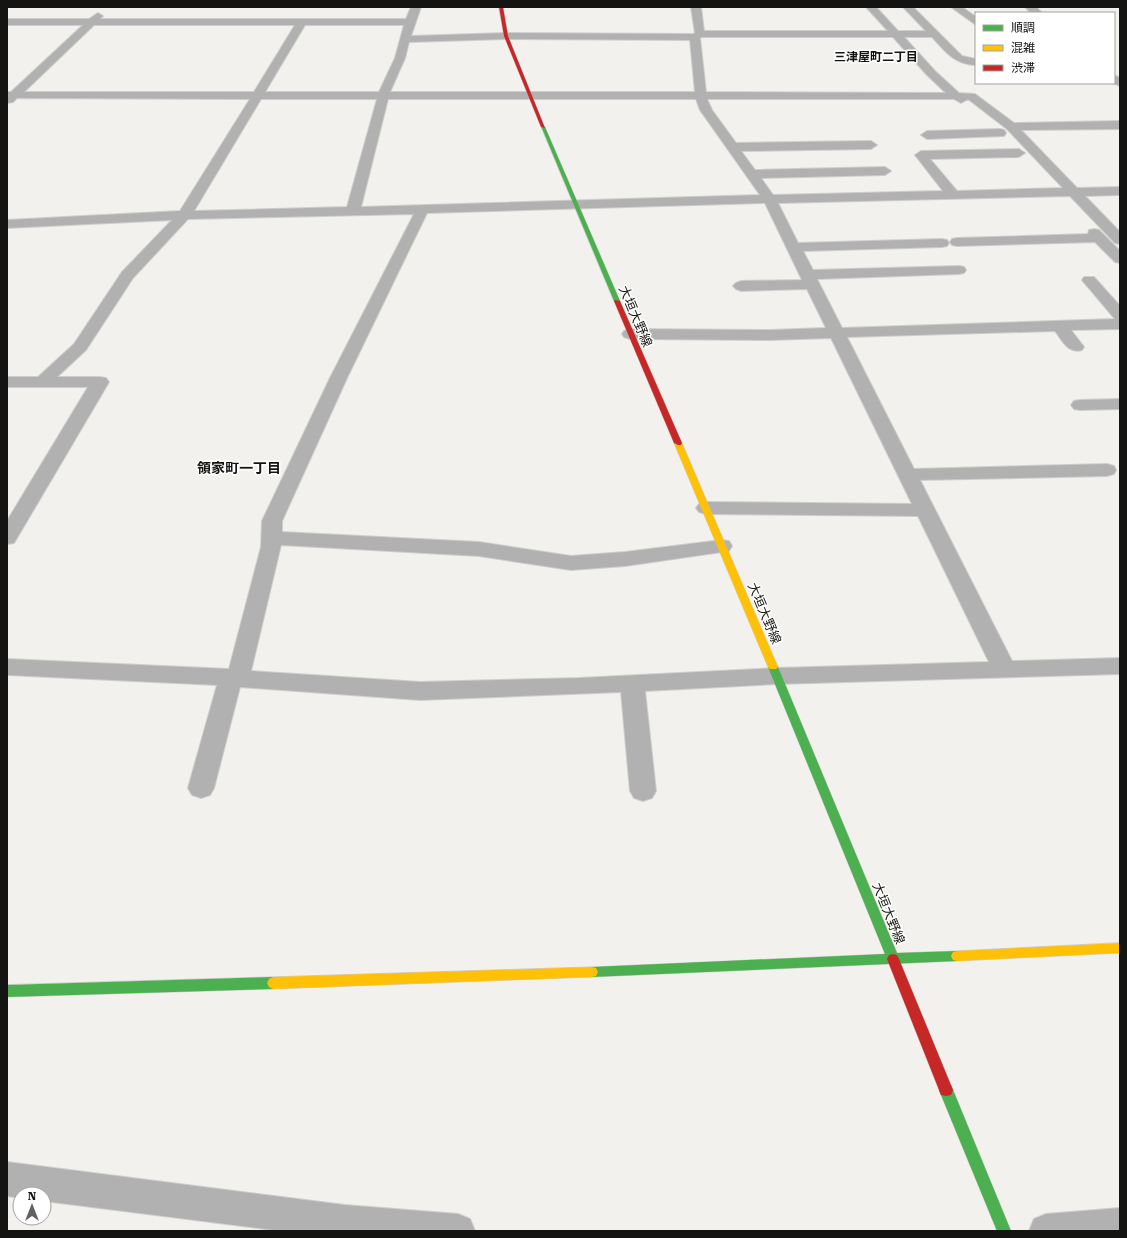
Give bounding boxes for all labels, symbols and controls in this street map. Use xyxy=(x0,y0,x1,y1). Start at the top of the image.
legend xyxy=(975,12,1115,84)
text: 順調 xyxy=(1011,21,1035,35)
text: 混雑 xyxy=(1011,41,1035,55)
district label: 三津屋町二丁目 xyxy=(834,50,918,64)
text: 渋滞 xyxy=(1011,61,1035,75)
street label: 大垣大野線 xyxy=(616,283,655,349)
district label: 領家町一丁目 xyxy=(197,460,281,476)
street label: 大垣大野線 xyxy=(745,580,784,646)
street label: 大垣大野線 xyxy=(869,880,908,946)
north arrow xyxy=(12,1186,52,1226)
text: N xyxy=(28,1190,37,1203)

